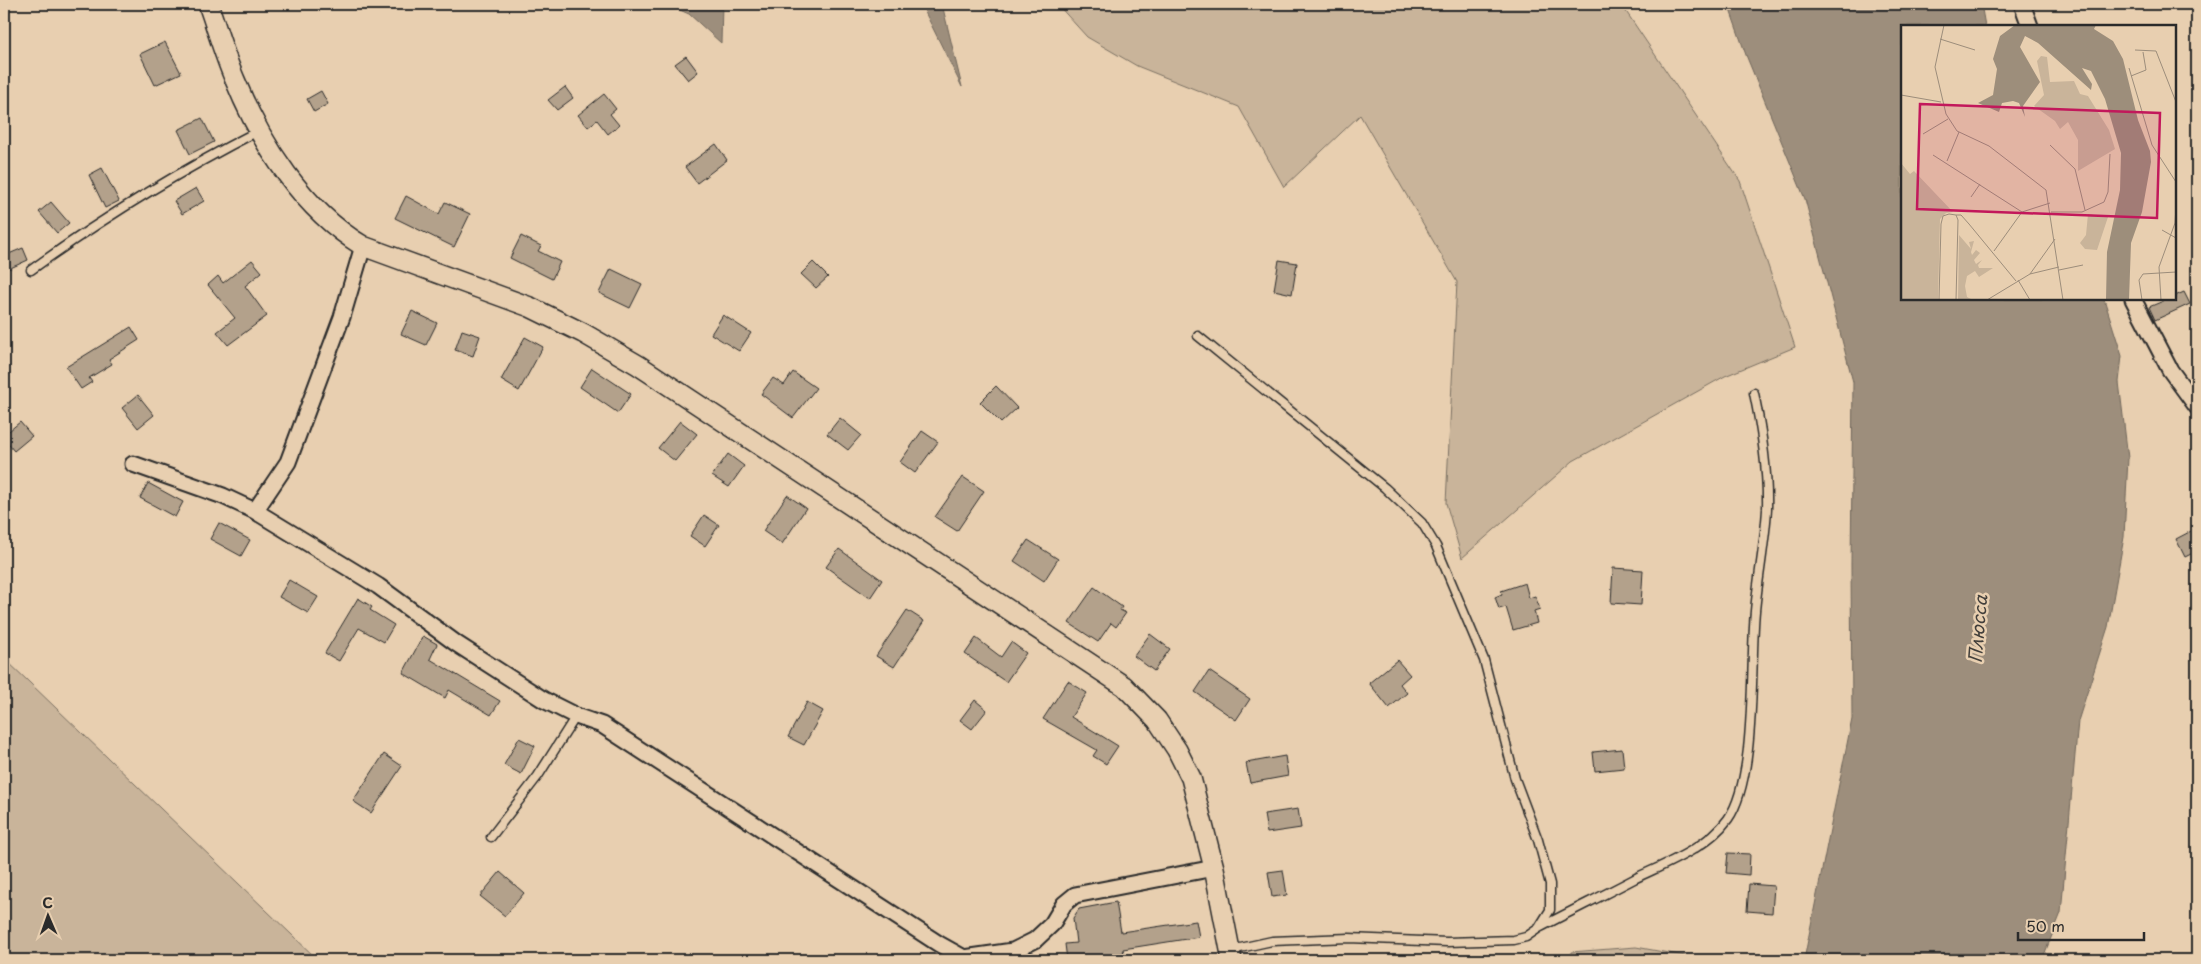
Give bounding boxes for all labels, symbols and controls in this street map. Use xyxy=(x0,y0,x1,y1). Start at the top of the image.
inset map xyxy=(1901,25,2176,300)
water label: Плюсса xyxy=(1961,593,1993,664)
north arrow xyxy=(22,892,72,942)
text: С xyxy=(42,892,53,913)
scale bar xyxy=(2018,909,2145,941)
text: 50 m xyxy=(2026,914,2065,937)

